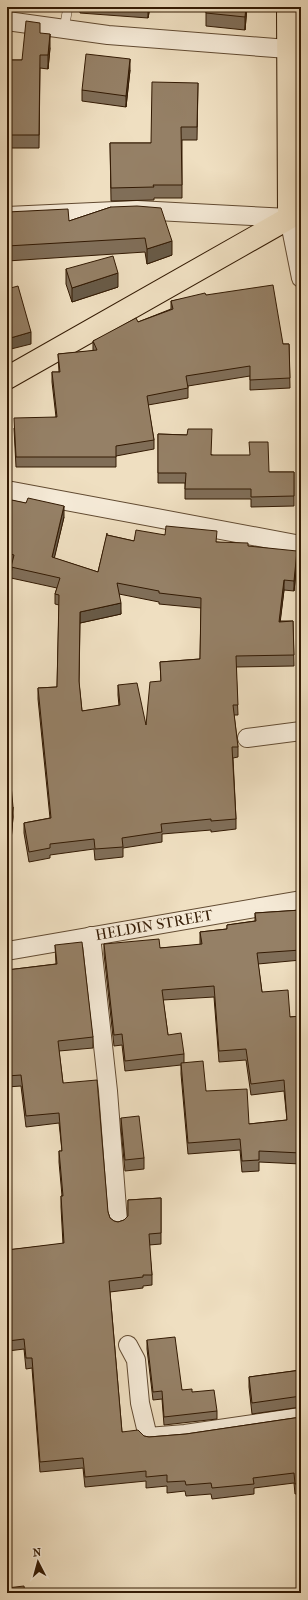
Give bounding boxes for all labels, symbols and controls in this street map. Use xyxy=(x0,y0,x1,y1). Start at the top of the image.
street label: HELDIN STREET xyxy=(94,906,215,944)
north arrow xyxy=(18,1542,58,1582)
text: N xyxy=(32,1546,42,1559)

